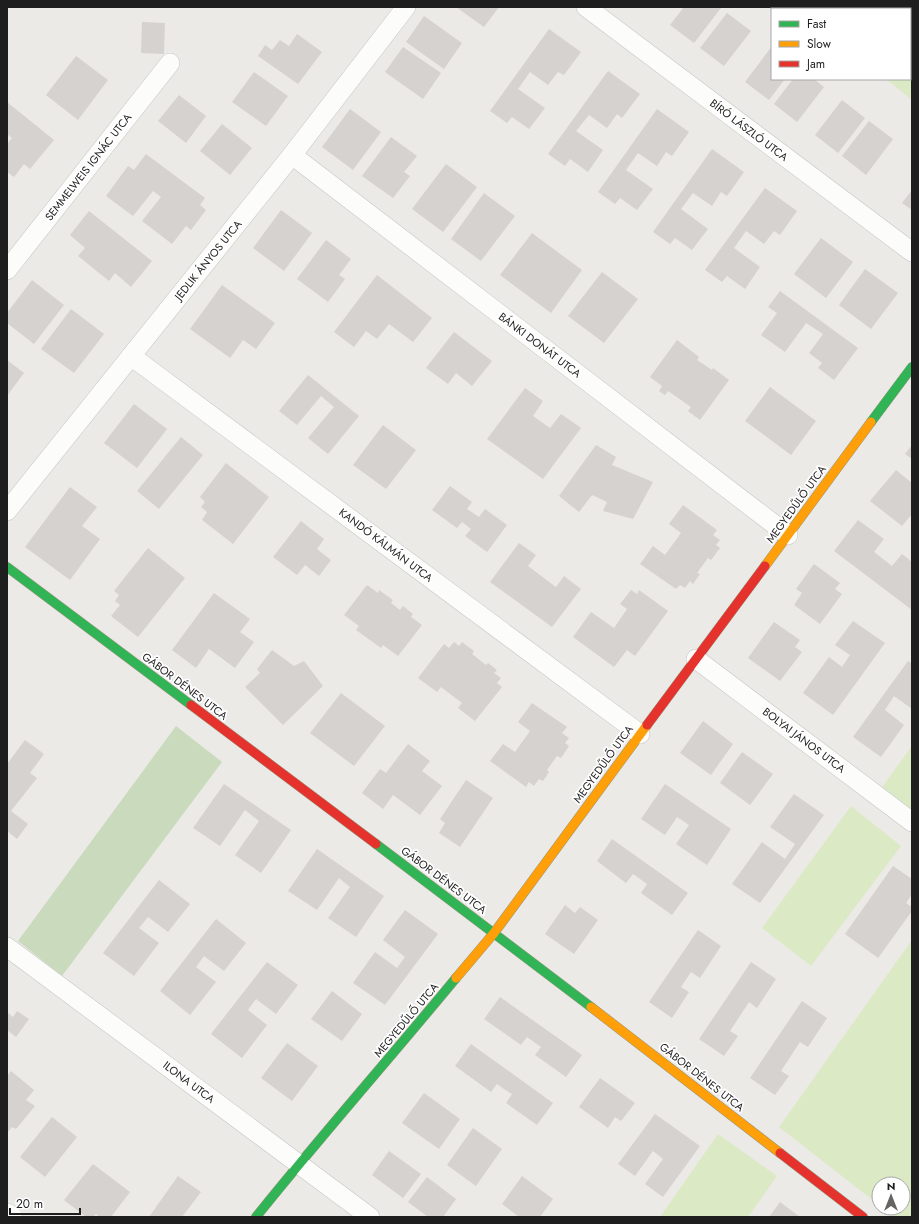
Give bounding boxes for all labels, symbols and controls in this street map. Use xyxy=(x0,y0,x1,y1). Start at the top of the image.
legend xyxy=(771,8,911,80)
text: Fast xyxy=(807,15,826,33)
text: Slow xyxy=(807,35,832,53)
text: Jam xyxy=(805,55,825,73)
street label: BÍRÓ LÁSZLÓ UTCA xyxy=(707,95,792,165)
street label: SEMMELWEIS IGNÁC UTCA xyxy=(41,109,135,224)
street label: JEDLIK ÁNYOS UTCA xyxy=(169,216,246,305)
street label: BÁNKI DONÁT UTCA xyxy=(495,309,585,382)
street label: MEGYEDŰLŐ UTCA xyxy=(762,461,830,546)
street label: KANDÓ KÁLMÁN UTCA xyxy=(336,504,437,586)
street label: GÁBOR DÉNES UTCA xyxy=(139,649,232,724)
street label: BOLYAI JÁNOS UTCA xyxy=(759,704,849,777)
street label: MEGYEDŰLŐ UTCA xyxy=(569,721,637,806)
street label: GÁBOR DÉNES UTCA xyxy=(398,843,491,918)
street label: MEGYEDŰLŐ UTCA xyxy=(370,979,442,1061)
street label: GÁBOR DÉNES UTCA xyxy=(656,1039,748,1116)
street label: ILONA UTCA xyxy=(160,1057,219,1107)
north arrow xyxy=(871,1176,911,1216)
text: N xyxy=(887,1178,895,1194)
scale bar xyxy=(10,1190,80,1216)
text: 20 m xyxy=(16,1195,43,1213)

